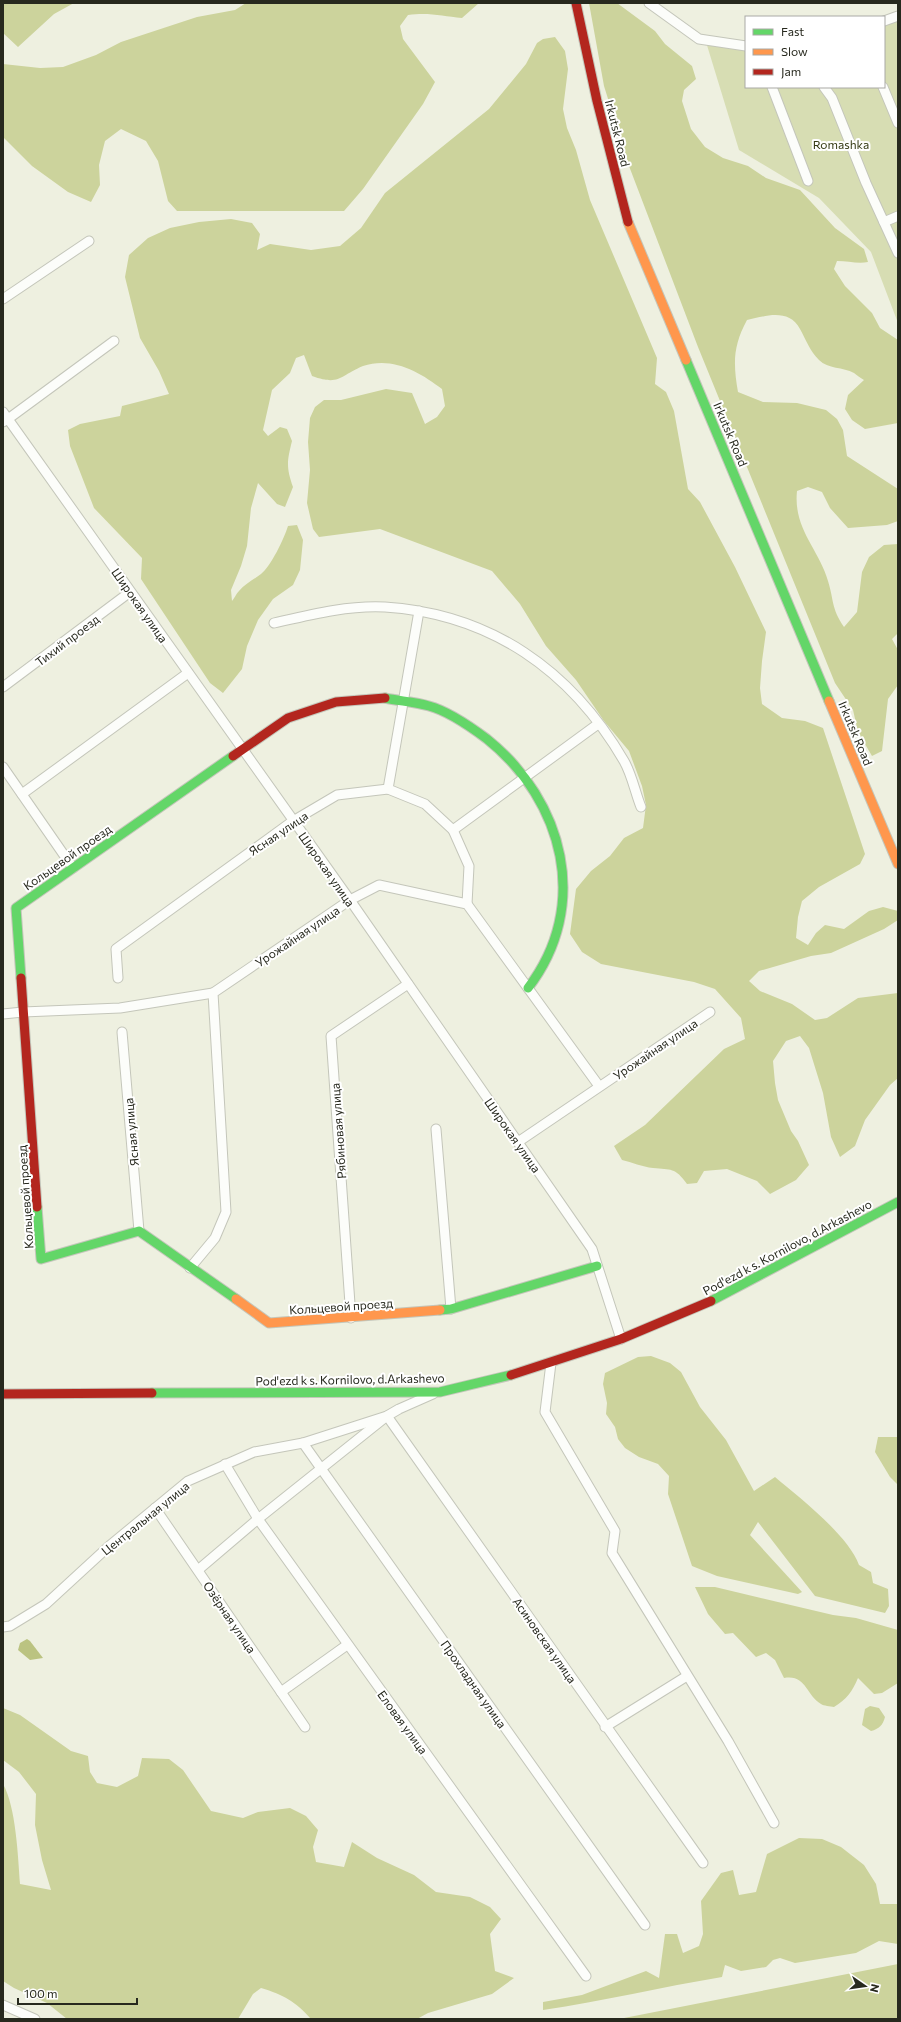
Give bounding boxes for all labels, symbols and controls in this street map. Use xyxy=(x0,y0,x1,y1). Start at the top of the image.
legend xyxy=(745,16,885,88)
text: Fast xyxy=(781,24,804,38)
text: Slow xyxy=(781,44,808,58)
text: Jam xyxy=(781,64,801,79)
street label: Irkutsk Road xyxy=(603,98,633,168)
park label: Romashka xyxy=(813,137,869,151)
street label: Irkutsk Road xyxy=(711,400,751,468)
street label: Широкая улица xyxy=(109,565,171,645)
street label: Тихий проезд xyxy=(32,611,102,669)
street label: Irkutsk Road xyxy=(836,699,876,767)
street label: Ясная улица xyxy=(246,808,310,858)
street label: Кольцевой проезд xyxy=(20,821,114,893)
street label: Широкая улица xyxy=(296,829,358,909)
street label: Урожайная улица xyxy=(252,903,342,969)
street label: Урожайная улица xyxy=(610,1016,700,1082)
street label: Рябиновая улица xyxy=(328,1083,348,1179)
street label: Широкая улица xyxy=(482,1095,544,1175)
street label: Ясная улица xyxy=(121,1097,141,1167)
street label: Кольцевой проезд xyxy=(14,1145,36,1249)
street label: Pod'ezd k s. Kornilovo, d.Arkashevo xyxy=(700,1196,874,1298)
street label: Кольцевой проезд xyxy=(289,1295,393,1317)
street label: Pod'ezd k s. Kornilovo, d.Arkashevo xyxy=(255,1370,445,1388)
street label: Центральная улица xyxy=(98,1478,192,1558)
street label: Озёрная улица xyxy=(201,1578,259,1656)
street label: Асиновская улица xyxy=(510,1595,580,1685)
street label: Прохладная улица xyxy=(438,1637,510,1731)
street label: Еловая улица xyxy=(375,1687,431,1757)
north arrow xyxy=(845,1966,885,2006)
scale bar xyxy=(18,1980,137,2006)
text: N xyxy=(868,1983,882,1994)
text: 100 m xyxy=(24,1986,58,2000)

